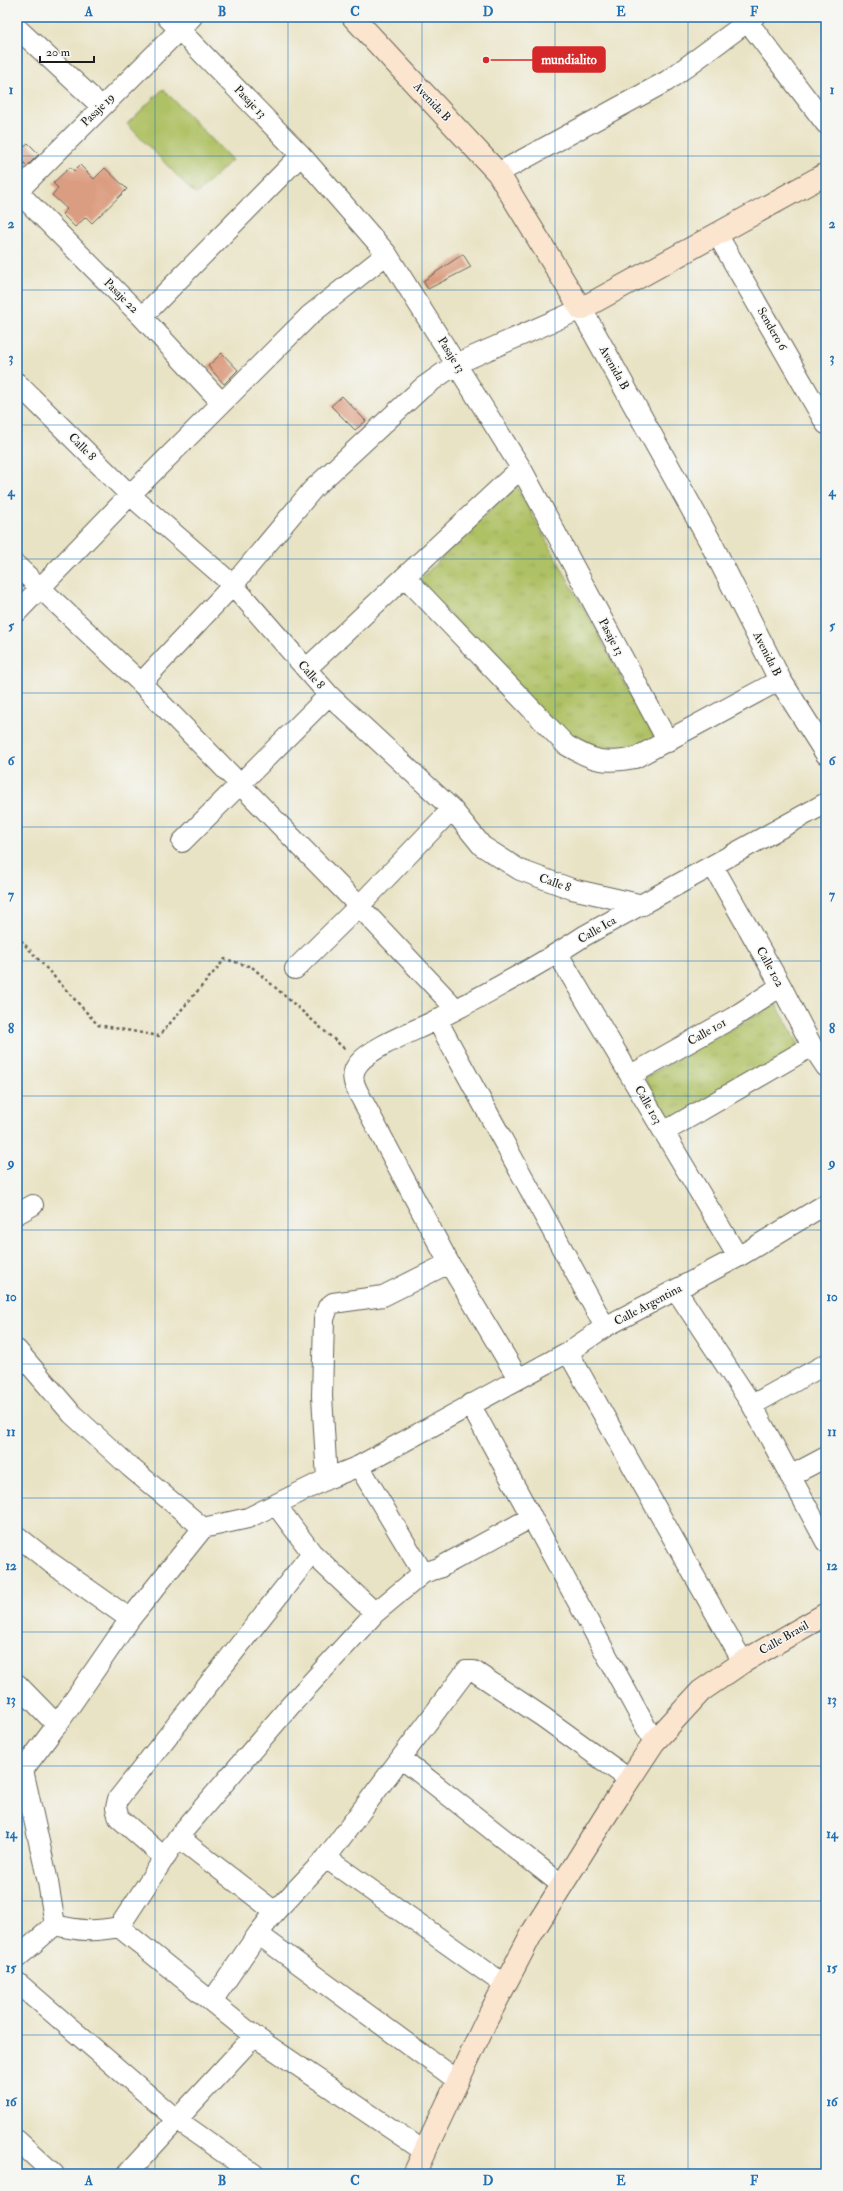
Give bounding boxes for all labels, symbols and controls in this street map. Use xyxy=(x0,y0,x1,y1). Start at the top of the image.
text: A xyxy=(84,4,94,20)
text: B xyxy=(218,4,226,20)
text: C xyxy=(350,4,360,20)
text: D xyxy=(483,4,494,20)
text: E xyxy=(616,4,626,20)
text: F xyxy=(750,4,759,20)
scale bar xyxy=(40,38,94,64)
text: 20 m xyxy=(46,45,71,60)
callout: mundialito xyxy=(533,47,605,72)
text: mundialito xyxy=(541,52,598,68)
street label: Avenida B xyxy=(409,79,454,125)
text: 1 xyxy=(9,82,14,98)
street label: Pasaje 13 xyxy=(231,82,269,122)
text: 1 xyxy=(830,82,835,98)
street label: Pasaje 19 xyxy=(78,90,118,130)
text: 2 xyxy=(8,216,15,232)
text: 2 xyxy=(829,216,836,232)
street label: Pasaje 22 xyxy=(100,275,142,317)
street label: Sendero 6 xyxy=(754,305,791,354)
street label: Pasaje 13 xyxy=(434,334,468,376)
street label: Avenida B xyxy=(595,343,632,393)
text: 3 xyxy=(9,350,14,366)
text: 3 xyxy=(830,350,835,366)
street label: Calle 8 xyxy=(65,430,99,464)
text: 4 xyxy=(6,484,15,500)
text: 4 xyxy=(827,484,836,500)
street label: Pasaje 13 xyxy=(595,616,627,658)
text: 5 xyxy=(8,618,14,634)
text: 5 xyxy=(829,618,835,634)
street label: Avenida B xyxy=(749,628,785,679)
street label: Calle 8 xyxy=(294,658,328,693)
text: 6 xyxy=(8,753,16,769)
text: 6 xyxy=(829,753,837,769)
street label: Calle 8 xyxy=(537,871,573,896)
text: 7 xyxy=(8,887,15,903)
text: 7 xyxy=(829,887,836,903)
street label: Calle Ica xyxy=(575,913,620,947)
street label: Calle 102 xyxy=(753,944,787,990)
street label: Calle 101 xyxy=(685,1015,729,1049)
text: 8 xyxy=(8,1021,14,1037)
text: 8 xyxy=(829,1021,835,1037)
street label: Calle 103 xyxy=(631,1083,665,1127)
text: 9 xyxy=(6,1155,15,1171)
text: 9 xyxy=(827,1155,836,1171)
street label: Calle Argentina xyxy=(612,1280,685,1329)
text: 10 xyxy=(5,1289,17,1305)
text: 10 xyxy=(826,1289,838,1305)
text: 11 xyxy=(6,1424,16,1440)
text: 11 xyxy=(827,1424,837,1440)
text: 12 xyxy=(5,1558,17,1574)
text: 12 xyxy=(826,1558,838,1574)
street label: Calle Brasil xyxy=(756,1618,812,1658)
text: 13 xyxy=(6,1692,16,1708)
text: 13 xyxy=(827,1692,837,1708)
text: 14 xyxy=(5,1826,18,1842)
text: 14 xyxy=(826,1826,839,1842)
text: 15 xyxy=(6,1960,16,1976)
text: 15 xyxy=(827,1960,837,1976)
text: 16 xyxy=(5,2094,18,2110)
text: 16 xyxy=(826,2094,839,2110)
text: A xyxy=(84,2173,94,2189)
text: B xyxy=(218,2173,226,2189)
text: C xyxy=(350,2173,360,2189)
text: D xyxy=(483,2173,494,2189)
text: E xyxy=(616,2173,626,2189)
text: F xyxy=(750,2173,759,2189)

